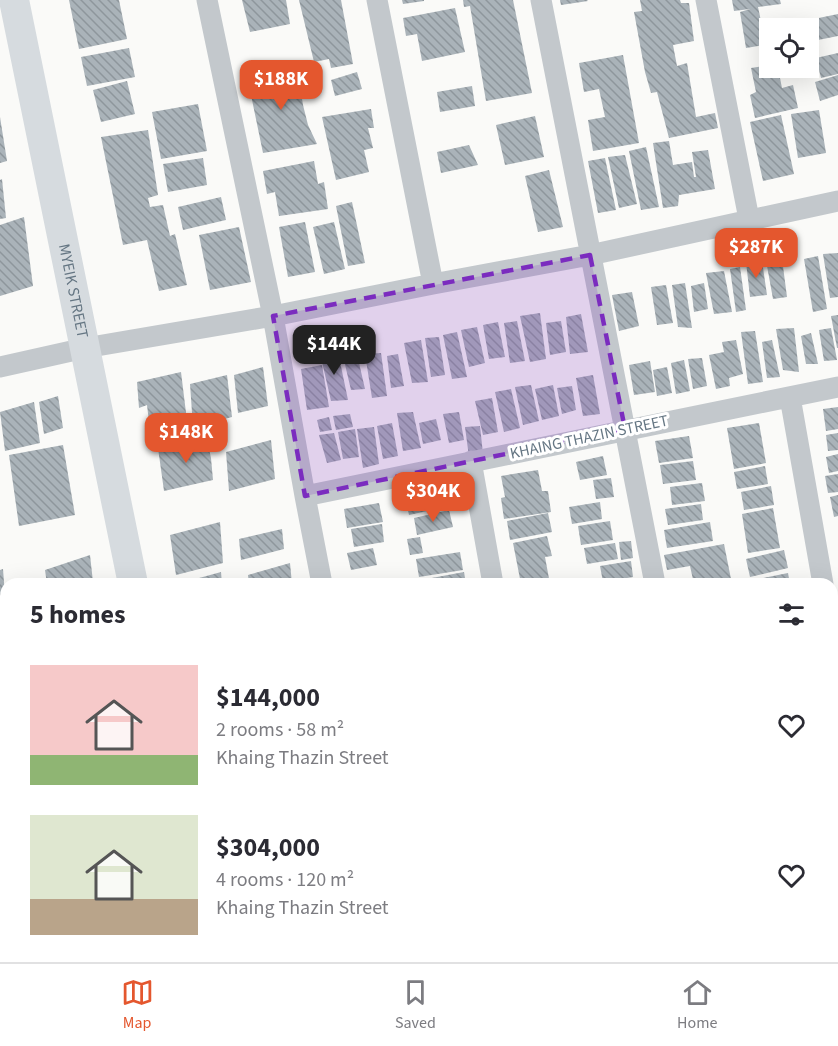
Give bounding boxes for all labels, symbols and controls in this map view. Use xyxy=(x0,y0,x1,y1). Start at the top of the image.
map controls xyxy=(759,18,819,78)
button: locate xyxy=(759,18,819,78)
pin: $188K xyxy=(239,60,323,111)
text: $188K xyxy=(254,65,308,93)
pin: $287K xyxy=(714,228,798,279)
text: $287K xyxy=(729,233,783,261)
street label: MYEIK STREET xyxy=(53,242,94,341)
pin: $144K xyxy=(292,325,376,376)
text: $144K xyxy=(307,330,361,358)
street label: KHAING THAZIN STREET xyxy=(508,409,671,465)
pin: $148K xyxy=(144,413,228,464)
text: $148K xyxy=(159,418,213,446)
pin: $304K xyxy=(391,472,475,523)
text: $304K xyxy=(406,477,460,505)
text: 5 homes xyxy=(30,596,125,633)
icon: filters xyxy=(775,598,808,631)
text: $144,000 xyxy=(216,679,320,716)
icon: home xyxy=(78,689,150,761)
icon: heart xyxy=(775,709,808,742)
text: 2 rooms · 58 m² xyxy=(216,716,344,744)
text: Khaing Thazin Street xyxy=(216,744,389,772)
text: $304,000 xyxy=(216,829,320,866)
icon: home xyxy=(78,839,150,911)
icon: heart xyxy=(775,859,808,892)
text: 4 rooms · 120 m² xyxy=(216,866,354,894)
text: Khaing Thazin Street xyxy=(216,894,389,922)
tab: Map xyxy=(121,976,154,1034)
tab: Saved xyxy=(395,976,436,1034)
tab: Home xyxy=(677,976,717,1034)

